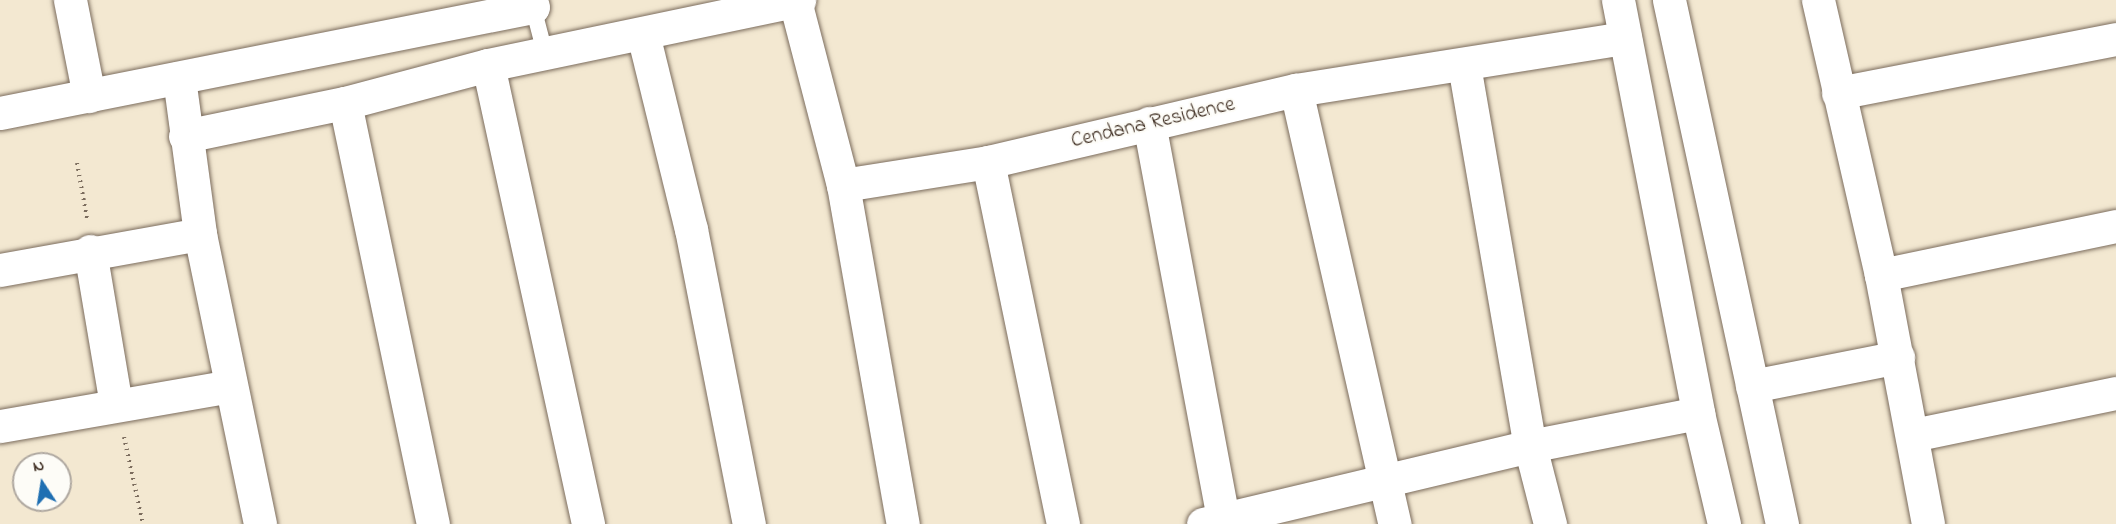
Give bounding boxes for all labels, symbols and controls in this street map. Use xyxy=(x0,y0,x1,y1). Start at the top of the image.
street label: Cendana Residence xyxy=(1069,92,1237,154)
north arrow xyxy=(12,452,72,512)
text: N xyxy=(31,453,46,479)

